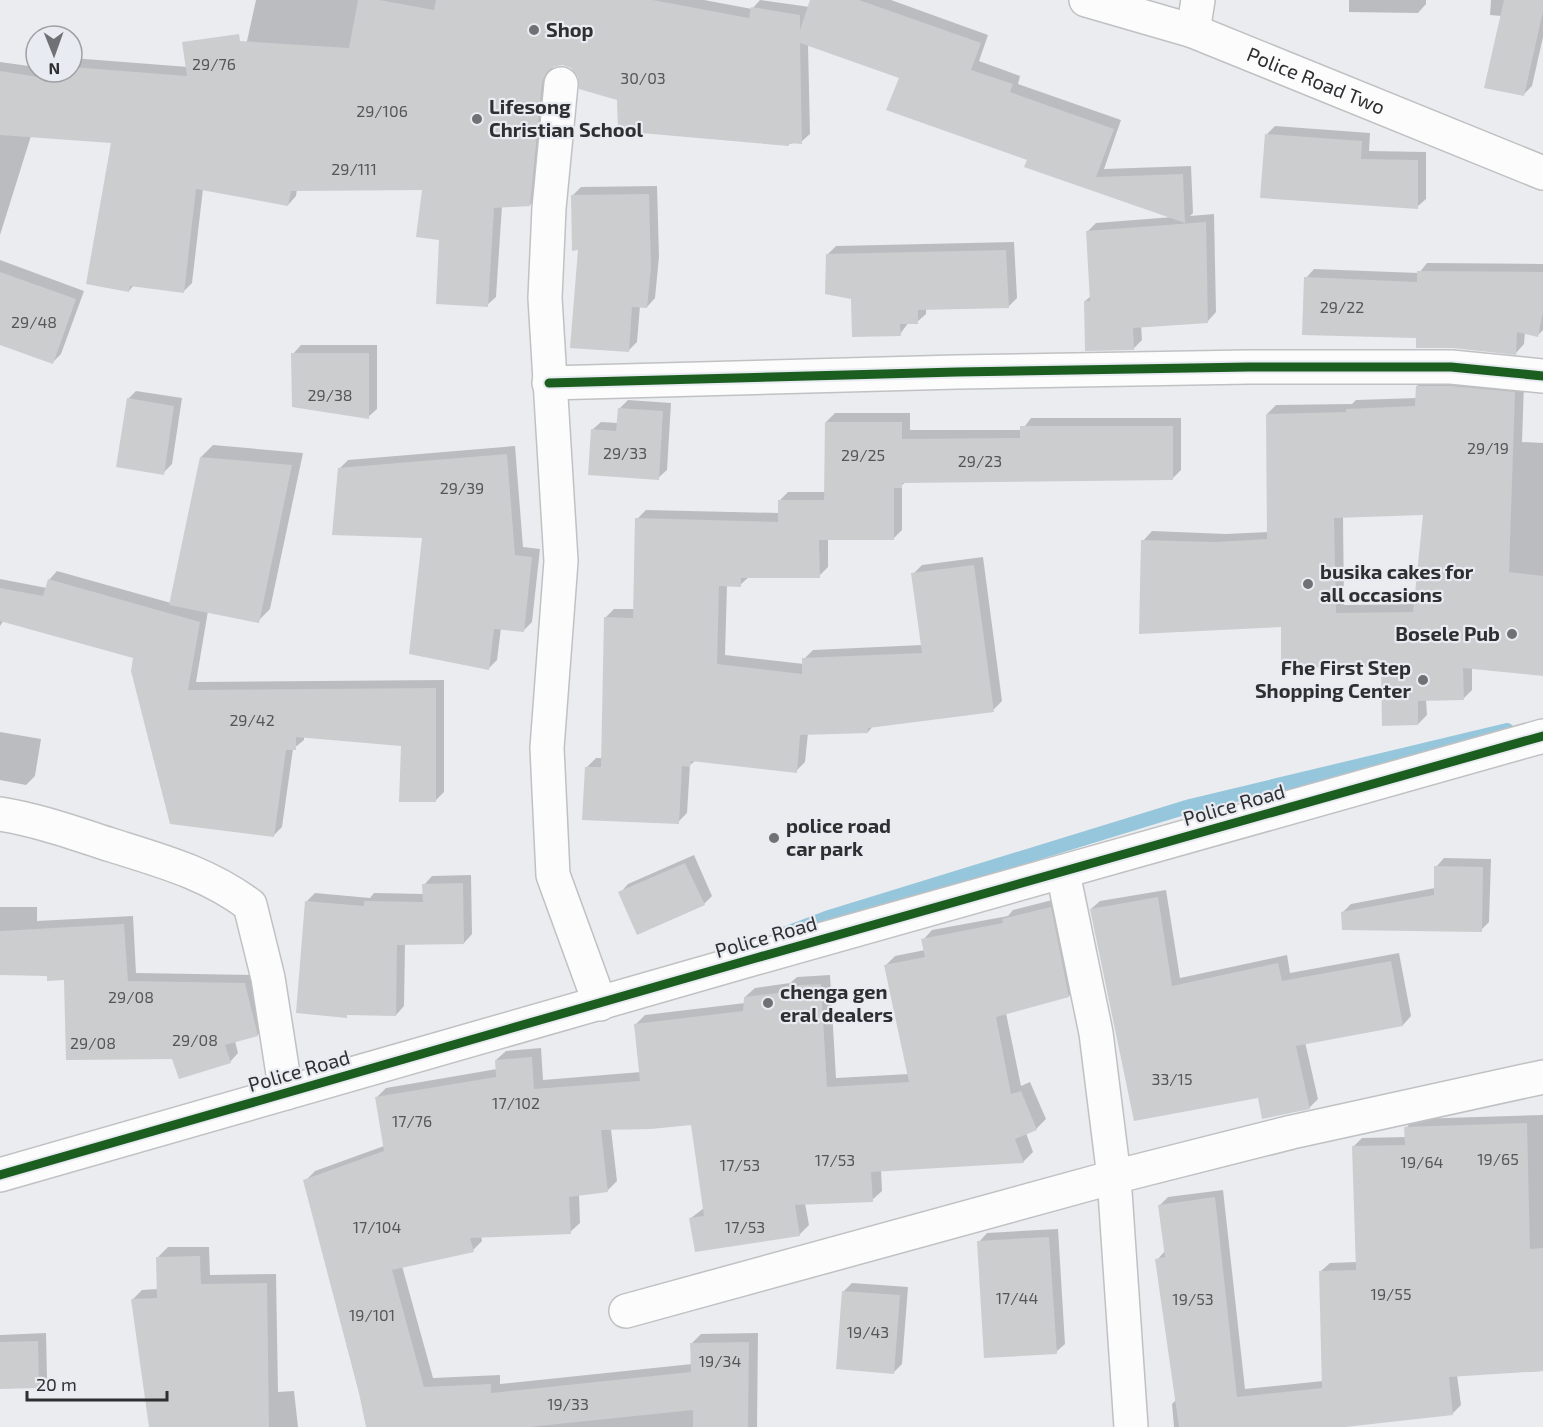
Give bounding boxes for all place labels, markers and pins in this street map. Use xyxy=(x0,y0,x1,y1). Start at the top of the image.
place label: Shop xyxy=(546,17,594,41)
marker: Shop xyxy=(527,23,541,37)
place label: Lifesong Christian School xyxy=(489,94,643,141)
marker: Lifesong Christian School xyxy=(470,112,484,126)
place label: busika cakes for all occasions xyxy=(1320,559,1474,606)
marker: busika cakes for all occasions xyxy=(1301,577,1315,591)
place label: Bosele Pub xyxy=(1395,621,1500,645)
marker: Bosele Pub xyxy=(1505,627,1519,641)
place label: Fhe First Step Shopping Center xyxy=(1255,655,1411,702)
marker: Fhe First Step Shopping Center xyxy=(1416,673,1430,687)
place label: police road car park xyxy=(786,813,891,860)
marker: police road car park xyxy=(767,831,781,845)
place label: chenga gen eral dealers xyxy=(780,979,893,1026)
marker: chenga gen eral dealers xyxy=(761,996,775,1010)

